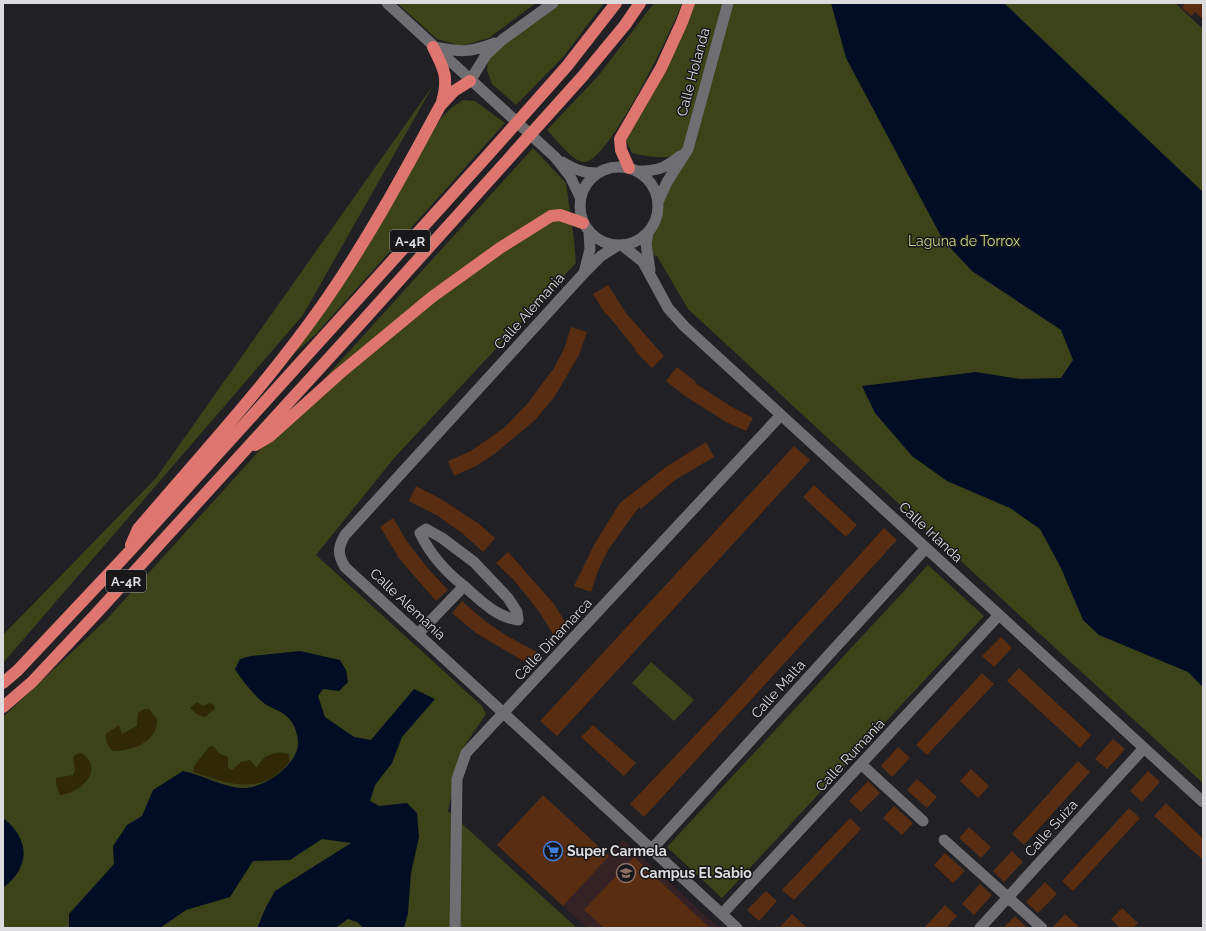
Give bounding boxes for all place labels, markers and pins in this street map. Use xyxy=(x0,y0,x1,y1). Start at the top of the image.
supermarket icon: Super Carmela xyxy=(542,840,564,862)
place label: Super Carmela xyxy=(567,843,667,859)
school or university icon: Campus El Sabio xyxy=(615,862,637,884)
place label: Campus El Sabio xyxy=(640,865,752,881)

